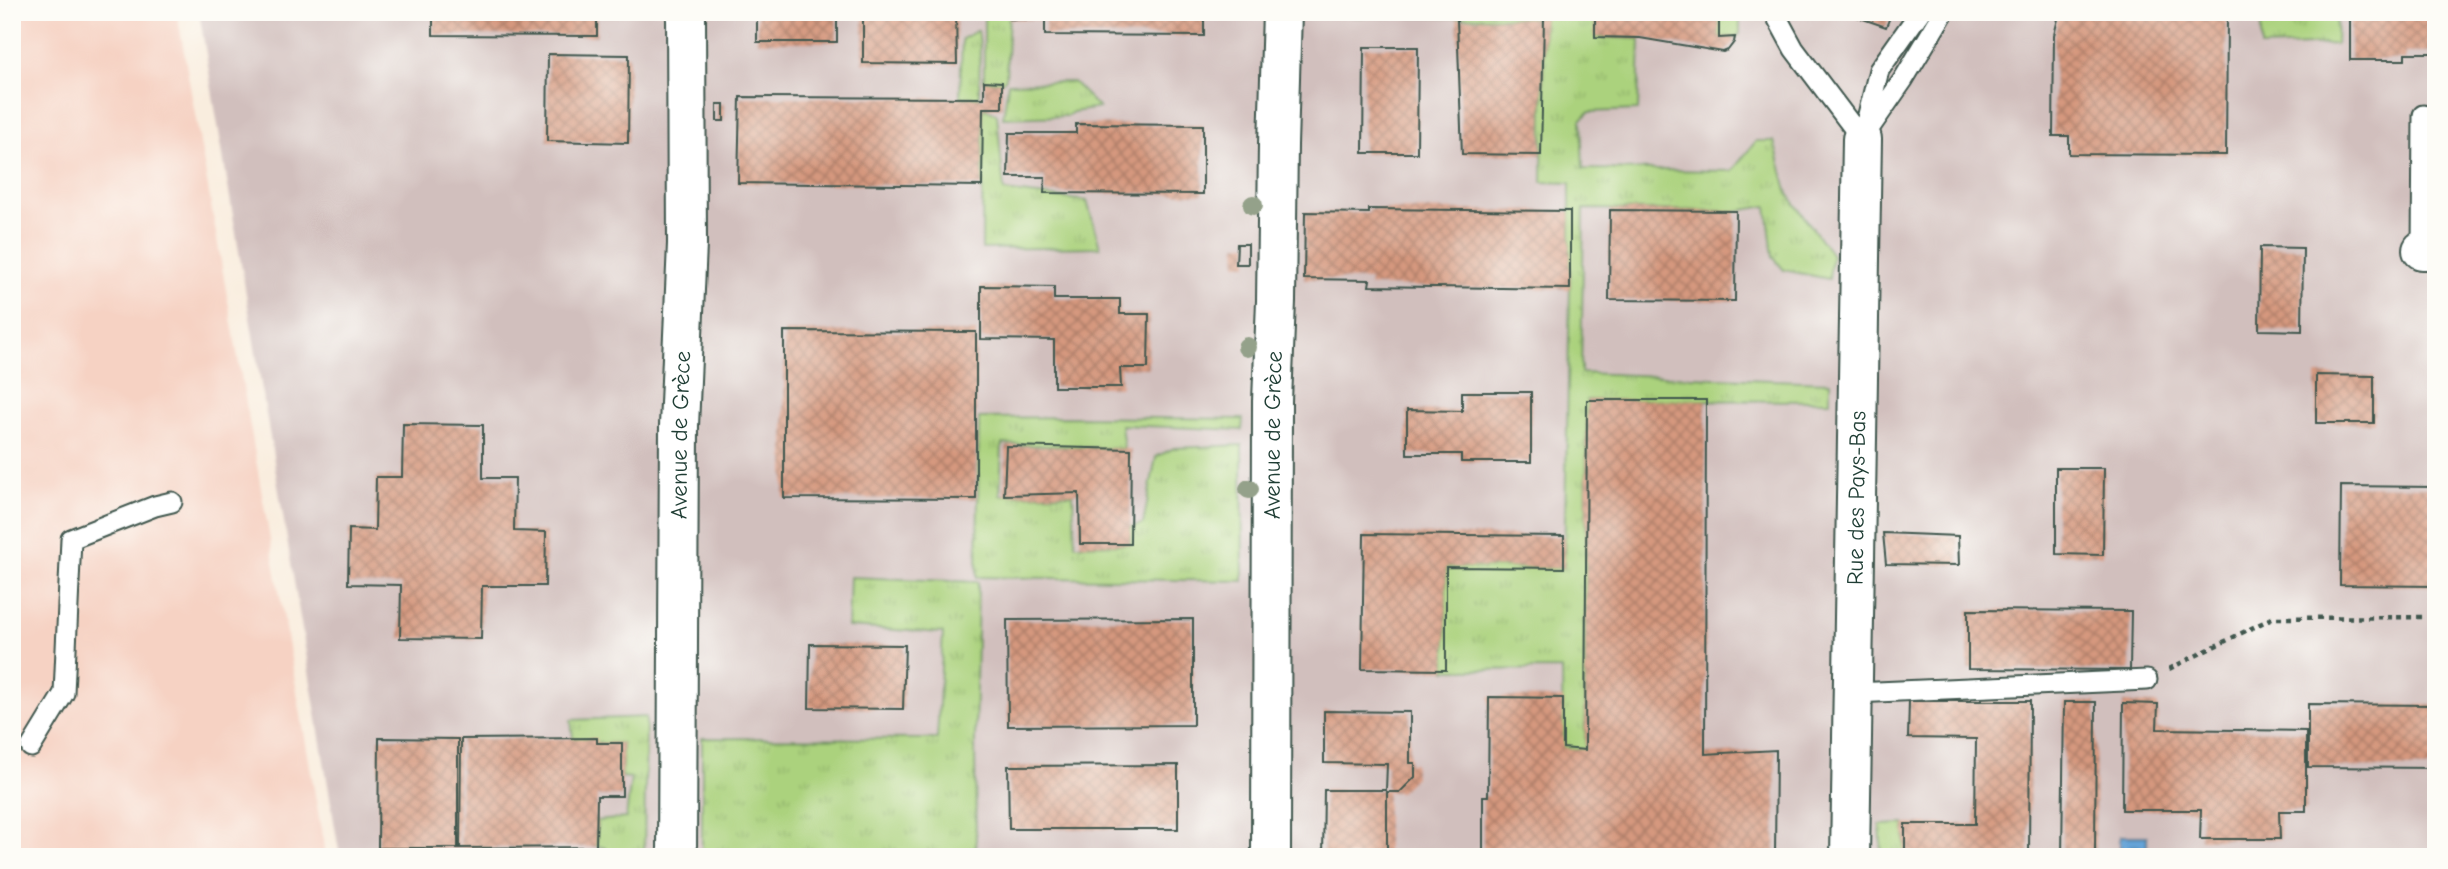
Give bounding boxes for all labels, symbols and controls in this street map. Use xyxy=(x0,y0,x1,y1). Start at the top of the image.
street label: Avenue de Grèce xyxy=(666,350,696,519)
street label: Avenue de Grèce xyxy=(1259,350,1288,519)
street label: Rue des Pays-Bas xyxy=(1842,411,1871,585)

